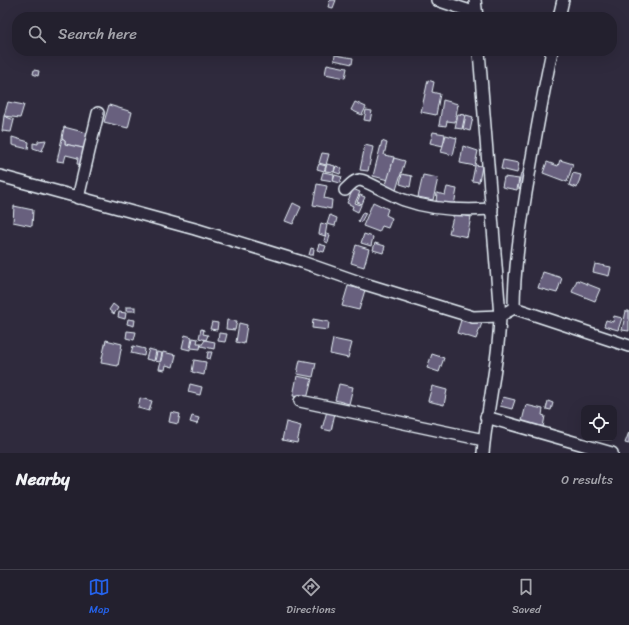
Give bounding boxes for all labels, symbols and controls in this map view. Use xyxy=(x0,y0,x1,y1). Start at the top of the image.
search box xyxy=(12,12,617,56)
text: Search here xyxy=(58,21,137,47)
icon: search xyxy=(26,23,48,45)
map controls xyxy=(581,405,617,441)
button: locate xyxy=(581,405,617,441)
text: Nearby xyxy=(16,464,70,494)
text: 0 results xyxy=(561,468,613,491)
tab: Map xyxy=(88,576,110,619)
tab: Directions xyxy=(286,576,336,619)
tab: Saved xyxy=(512,576,541,619)

